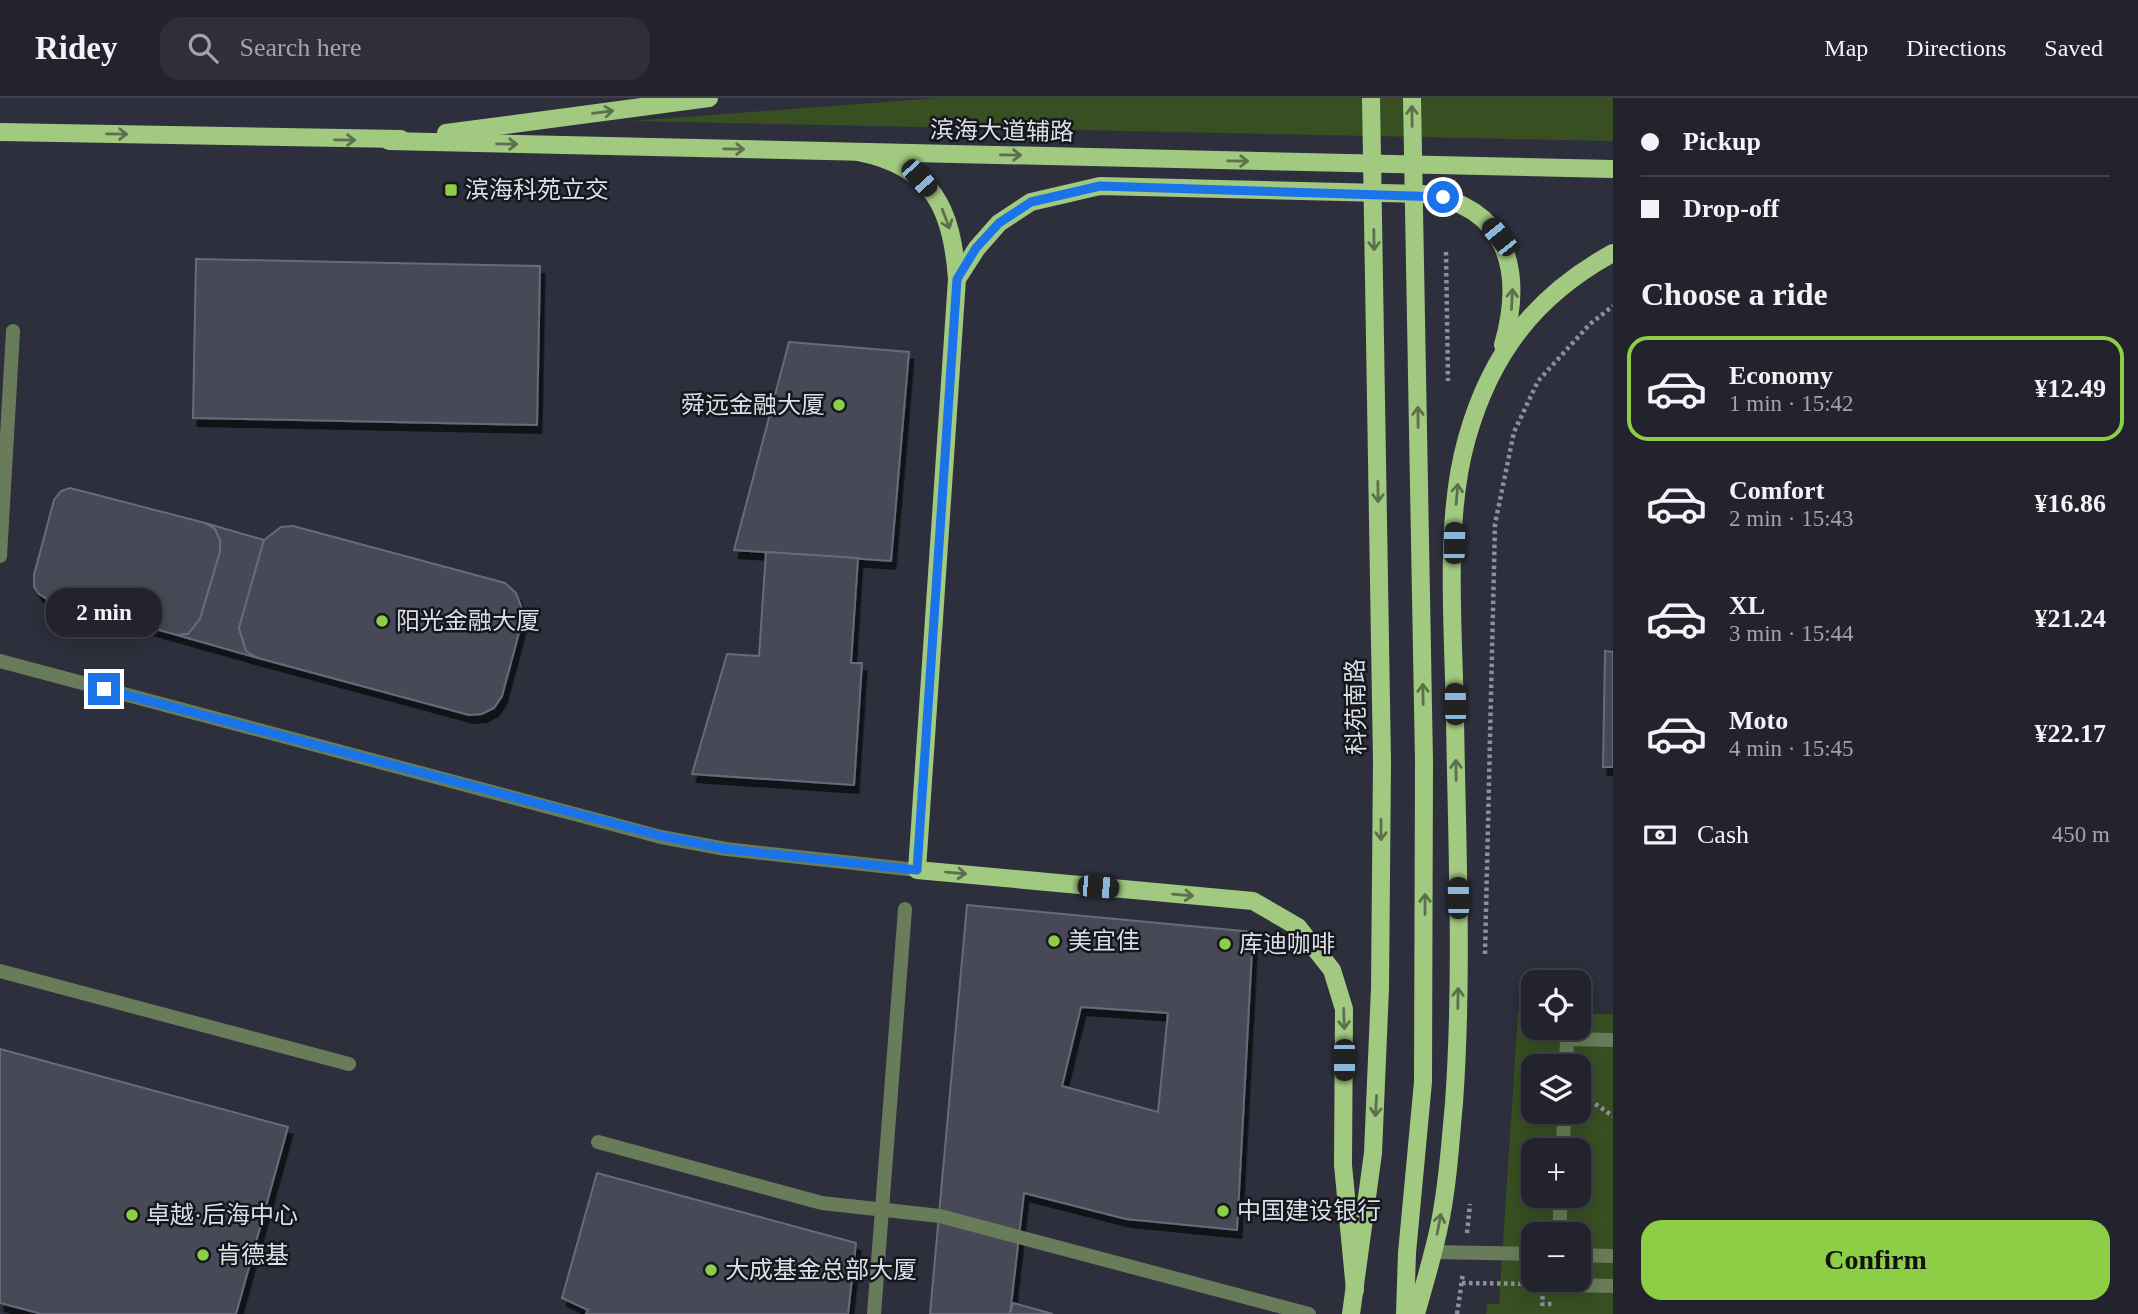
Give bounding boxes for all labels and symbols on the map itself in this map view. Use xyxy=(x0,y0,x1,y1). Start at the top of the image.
one-way arrow xyxy=(1405,105,1419,128)
one-way arrow xyxy=(591,106,614,119)
street label: 滨海大道辅路 xyxy=(930,117,1074,145)
one-way arrow xyxy=(105,128,128,141)
one-way arrow xyxy=(333,133,356,146)
one-way arrow xyxy=(495,137,518,150)
one-way arrow xyxy=(722,142,745,156)
one-way arrow xyxy=(999,149,1022,162)
one-way arrow xyxy=(1226,154,1249,167)
car xyxy=(898,155,941,201)
place label: 滨海科苑立交 xyxy=(465,177,609,203)
route start xyxy=(1427,181,1459,213)
marker: 滨海科苑立交 xyxy=(443,182,459,198)
one-way arrow xyxy=(941,207,954,229)
car xyxy=(1478,214,1521,260)
one-way arrow xyxy=(1367,228,1380,251)
one-way arrow xyxy=(1506,288,1519,311)
place label: 舜远金融大厦 xyxy=(681,392,825,418)
marker: 舜远金融大厦 xyxy=(831,397,847,413)
one-way arrow xyxy=(1411,406,1424,429)
one-way arrow xyxy=(1371,480,1384,503)
one-way arrow xyxy=(1451,483,1464,506)
car xyxy=(1444,522,1465,564)
callout: 2 min xyxy=(46,588,162,636)
place label: 阳光金融大厦 xyxy=(396,608,540,634)
marker: 阳光金融大厦 xyxy=(374,613,390,629)
street label: 科苑南路 xyxy=(1342,659,1370,755)
route end xyxy=(88,673,120,705)
one-way arrow xyxy=(1416,682,1430,705)
car xyxy=(1445,683,1466,725)
one-way arrow xyxy=(1449,759,1463,782)
one-way arrow xyxy=(1374,818,1388,841)
one-way arrow xyxy=(945,867,967,880)
car xyxy=(1077,875,1120,899)
car xyxy=(1448,877,1469,919)
one-way arrow xyxy=(1171,889,1194,902)
one-way arrow xyxy=(1418,892,1432,915)
place label: 美宜佳 xyxy=(1068,928,1140,954)
place label: 库迪咖啡 xyxy=(1239,931,1335,957)
marker: 美宜佳 xyxy=(1046,933,1062,949)
marker: 库迪咖啡 xyxy=(1217,936,1233,952)
one-way arrow xyxy=(1451,987,1465,1010)
one-way arrow xyxy=(1337,1007,1350,1030)
car xyxy=(1334,1039,1355,1081)
one-way arrow xyxy=(1369,1095,1382,1118)
place label: 中国建设银行 xyxy=(1237,1198,1381,1224)
place label: 卓越·后海中心 xyxy=(146,1202,298,1228)
marker: 中国建设银行 xyxy=(1215,1203,1231,1219)
marker: 卓越·后海中心 xyxy=(124,1207,140,1223)
one-way arrow xyxy=(1433,1213,1447,1236)
place label: 肯德基 xyxy=(217,1242,289,1268)
marker: 肯德基 xyxy=(195,1247,211,1263)
place label: 大成基金总部大厦 xyxy=(725,1257,917,1283)
marker: 大成基金总部大厦 xyxy=(703,1262,719,1278)

